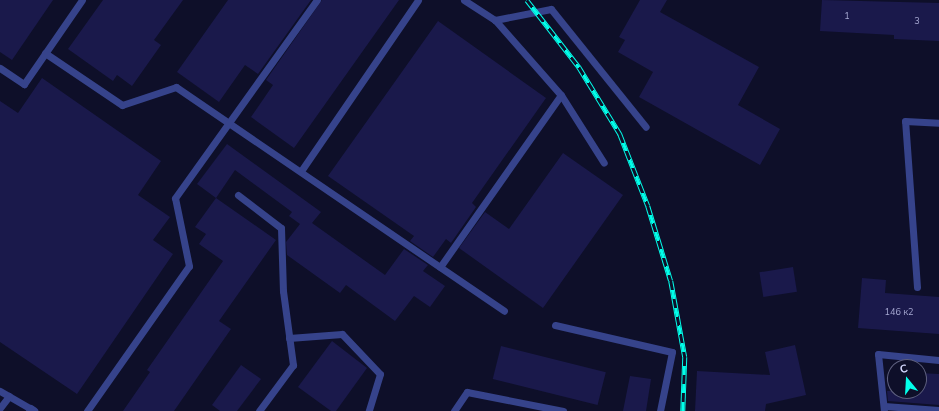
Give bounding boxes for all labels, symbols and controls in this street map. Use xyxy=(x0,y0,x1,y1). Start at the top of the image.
house number: 1 xyxy=(844,11,850,21)
house number: 3 xyxy=(914,16,920,26)
house number: 146 к2 xyxy=(885,307,913,317)
north arrow xyxy=(887,359,927,399)
text: С xyxy=(898,361,909,376)

